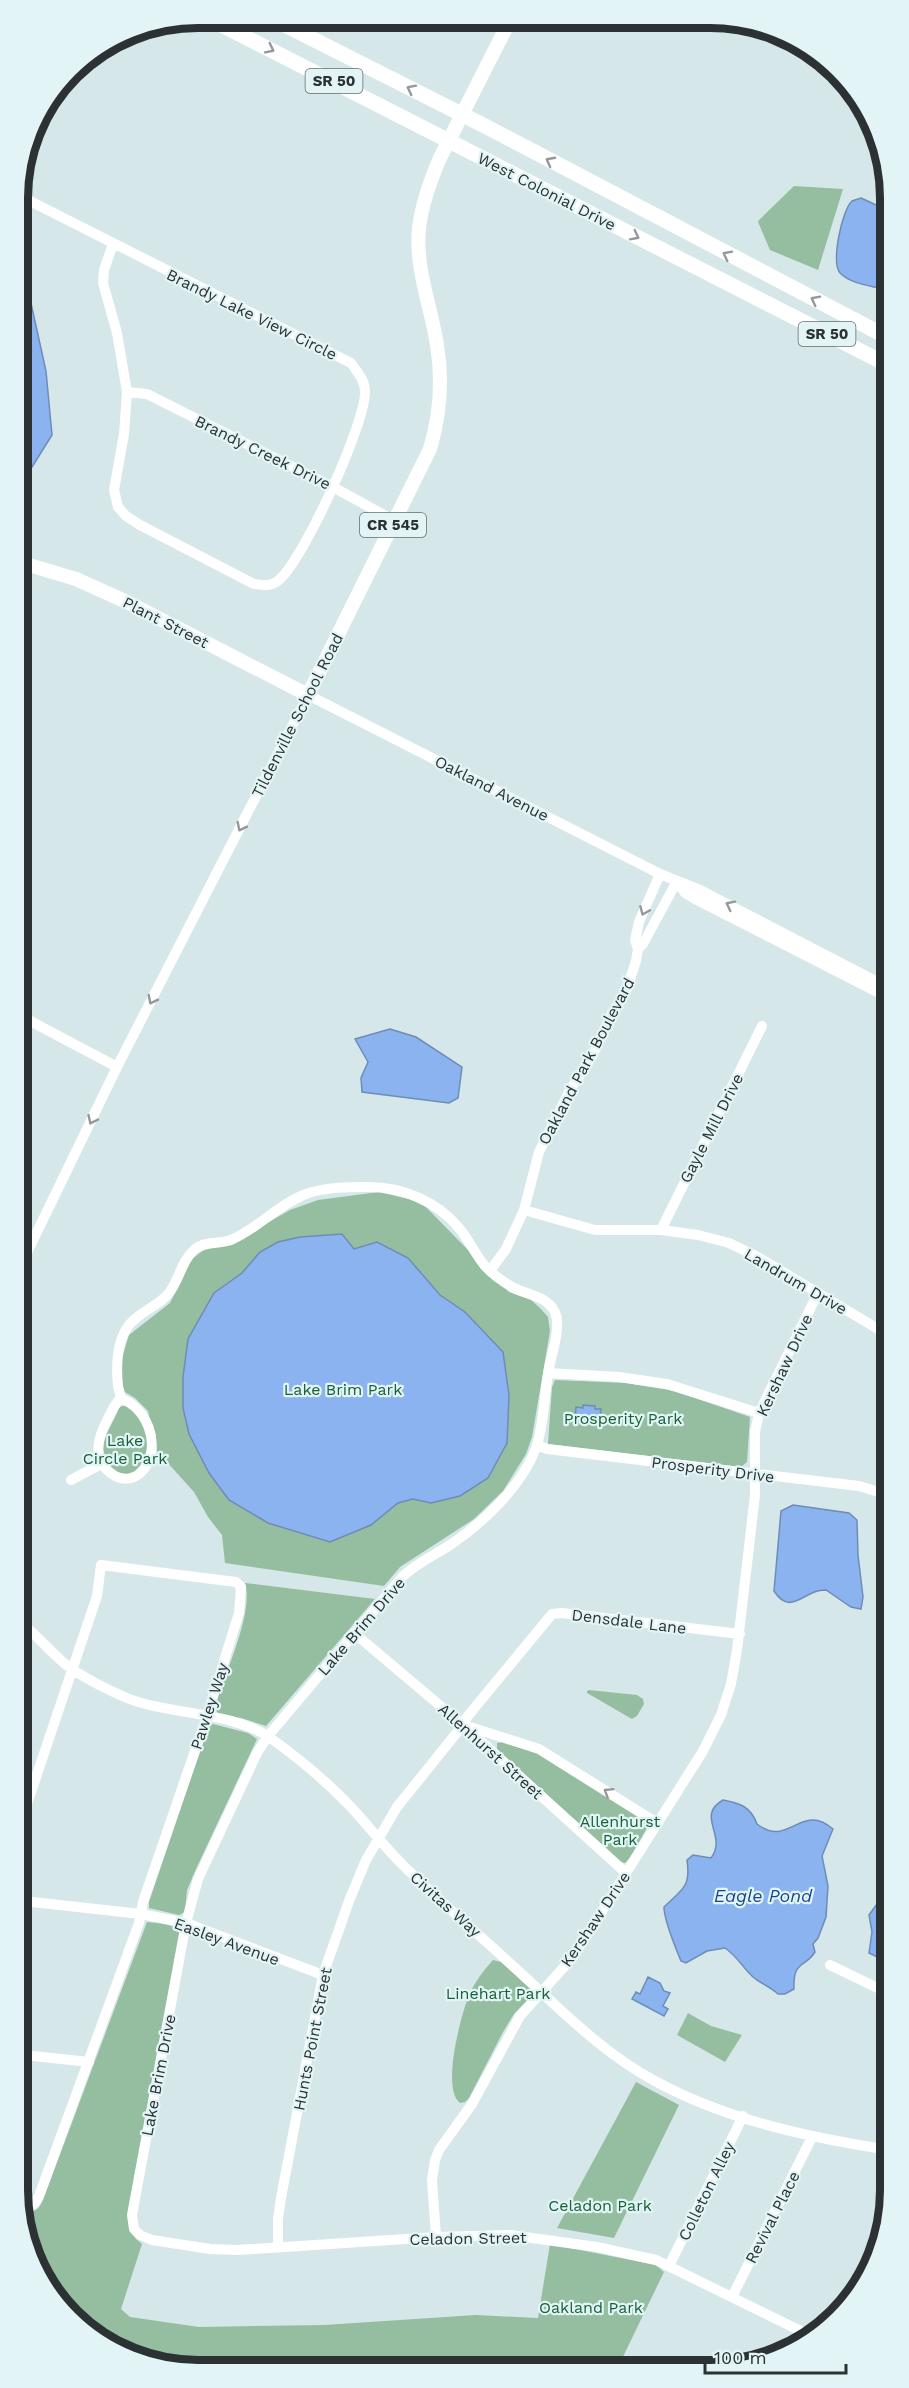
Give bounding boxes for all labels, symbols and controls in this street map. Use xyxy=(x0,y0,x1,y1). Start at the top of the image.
one-way arrow xyxy=(264,42,275,54)
road number: SR 50 xyxy=(306,69,362,93)
one-way arrow xyxy=(406,85,417,96)
street label: West Colonial Drive xyxy=(475,148,619,235)
one-way arrow xyxy=(546,157,556,168)
one-way arrow xyxy=(629,229,639,240)
one-way arrow xyxy=(723,251,734,262)
street label: Brandy Lake View Circle xyxy=(163,265,340,364)
one-way arrow xyxy=(810,295,821,307)
road number: SR 50 xyxy=(798,322,856,346)
street label: Brandy Creek Drive xyxy=(192,411,334,494)
road number: CR 545 xyxy=(360,513,426,537)
street label: Plant Street xyxy=(120,593,212,652)
street label: Tildenville School Road xyxy=(248,630,347,801)
street label: Oakland Avenue xyxy=(432,752,552,825)
one-way arrow xyxy=(236,820,248,831)
one-way arrow xyxy=(726,901,737,913)
one-way arrow xyxy=(640,904,652,915)
street label: Oakland Park Boulevard xyxy=(534,975,639,1148)
one-way arrow xyxy=(147,994,159,1005)
street label: Gayle Mill Drive xyxy=(676,1070,747,1186)
one-way arrow xyxy=(88,1113,100,1124)
street label: Landrum Drive xyxy=(741,1244,850,1319)
street label: Kershaw Drive xyxy=(752,1311,816,1419)
park label: Lake Brim Park xyxy=(284,1380,402,1399)
park label: Prosperity Park xyxy=(564,1409,682,1428)
park label: Lake Circle Park xyxy=(83,1431,167,1468)
street label: Prosperity Drive xyxy=(650,1453,776,1486)
street label: Lake Brim Drive xyxy=(314,1573,409,1679)
street label: Densdale Lane xyxy=(570,1605,687,1638)
street label: Pawley Way xyxy=(186,1660,233,1752)
street label: Allenhurst Street xyxy=(434,1699,547,1804)
one-way arrow xyxy=(604,1788,614,1800)
park label: Allenhurst Park xyxy=(580,1812,661,1849)
street label: Civitas Way xyxy=(406,1868,486,1942)
street label: Kershaw Drive xyxy=(557,1868,634,1970)
water label: Eagle Pond xyxy=(714,1885,813,1906)
street label: Easley Avenue xyxy=(172,1914,282,1969)
street label: Hunts Point Street xyxy=(289,1966,336,2112)
park label: Linehart Park xyxy=(446,1984,550,2003)
street label: Lake Brim Drive xyxy=(137,2013,180,2138)
street label: Colleton Alley xyxy=(674,2138,739,2244)
street label: Revival Place xyxy=(741,2168,804,2266)
park label: Celadon Park xyxy=(548,2196,652,2215)
street label: Celadon Street xyxy=(409,2228,527,2249)
park label: Oakland Park xyxy=(539,2298,643,2317)
scale bar xyxy=(705,2337,846,2375)
text: 100 m xyxy=(714,2347,767,2368)

